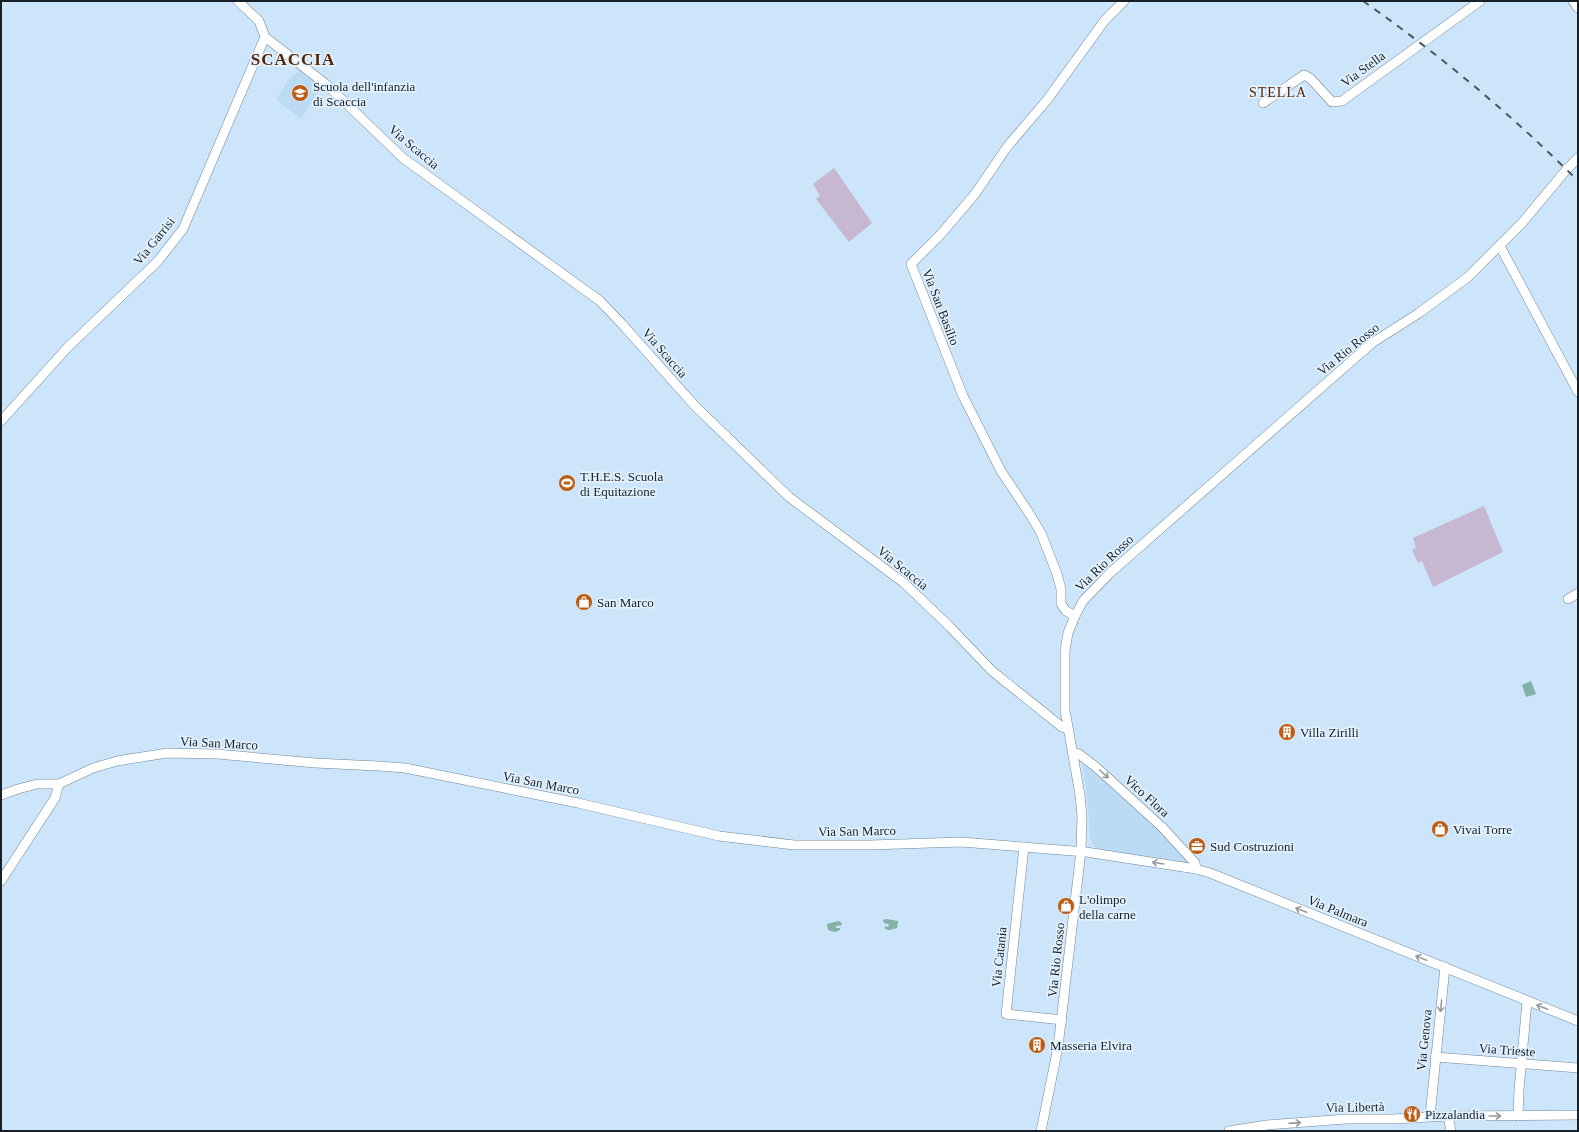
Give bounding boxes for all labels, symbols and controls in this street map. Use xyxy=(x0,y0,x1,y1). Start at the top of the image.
street label: Via Stella xyxy=(1338,48,1388,90)
district label: SCACCIA xyxy=(251,50,335,69)
place label: Scuola dell'infanzia di Scaccia xyxy=(313,79,416,109)
school or university icon: Scuola dell'infanzia di Scaccia xyxy=(290,83,310,103)
district label: STELLA xyxy=(1249,85,1307,100)
street label: Via Scaccia xyxy=(386,122,442,172)
street label: Via Garrisi xyxy=(130,214,178,268)
street label: Via San Basilio xyxy=(920,267,962,347)
street label: Via Rio Rosso xyxy=(1314,320,1382,378)
street label: Via Scaccia xyxy=(639,325,691,381)
place label: T.H.E.S. Scuola di Equitazione xyxy=(580,469,663,499)
sports icon: T.H.E.S. Scuola di Equitazione xyxy=(557,473,577,493)
street label: Via Rio Rosso xyxy=(1072,532,1136,594)
street label: Via Scaccia xyxy=(875,543,932,593)
shop icon: San Marco xyxy=(574,592,594,612)
place label: San Marco xyxy=(597,595,654,610)
building icon: Villa Zirilli xyxy=(1277,722,1297,742)
place label: Villa Zirilli xyxy=(1300,725,1359,740)
street label: Via San Marco xyxy=(180,733,258,753)
street label: Via San Marco xyxy=(501,768,581,798)
one-way arrow xyxy=(1099,770,1109,779)
street label: Vico Flora xyxy=(1121,772,1173,820)
shop icon: Vivai Torre xyxy=(1430,819,1450,839)
place label: Vivai Torre xyxy=(1453,822,1512,837)
street label: Via San Marco xyxy=(818,823,896,839)
office icon: Sud Costruzioni xyxy=(1187,836,1207,856)
place label: Sud Costruzioni xyxy=(1210,839,1295,854)
one-way arrow xyxy=(1152,859,1165,867)
place label: L'olimpo della carne xyxy=(1079,892,1136,922)
street label: Via Palmara xyxy=(1306,892,1371,930)
shop icon: L'olimpo della carne xyxy=(1056,896,1076,916)
one-way arrow xyxy=(1295,905,1307,913)
street label: Via Rio Rosso xyxy=(1045,922,1067,998)
street label: Via Catania xyxy=(988,926,1010,988)
one-way arrow xyxy=(1416,953,1428,961)
one-way arrow xyxy=(1437,999,1444,1012)
one-way arrow xyxy=(1536,1003,1548,1011)
street label: Via Genova xyxy=(1413,1008,1435,1071)
building icon: Masseria Elvira xyxy=(1027,1035,1047,1055)
place label: Masseria Elvira xyxy=(1050,1038,1132,1053)
street label: Via Trieste xyxy=(1478,1041,1536,1059)
street label: Via Libertà xyxy=(1325,1099,1385,1115)
restaurant icon: Pizzalandia xyxy=(1402,1104,1422,1124)
place label: Pizzalandia xyxy=(1425,1107,1485,1122)
one-way arrow xyxy=(1488,1112,1501,1120)
one-way arrow xyxy=(1288,1119,1301,1126)

